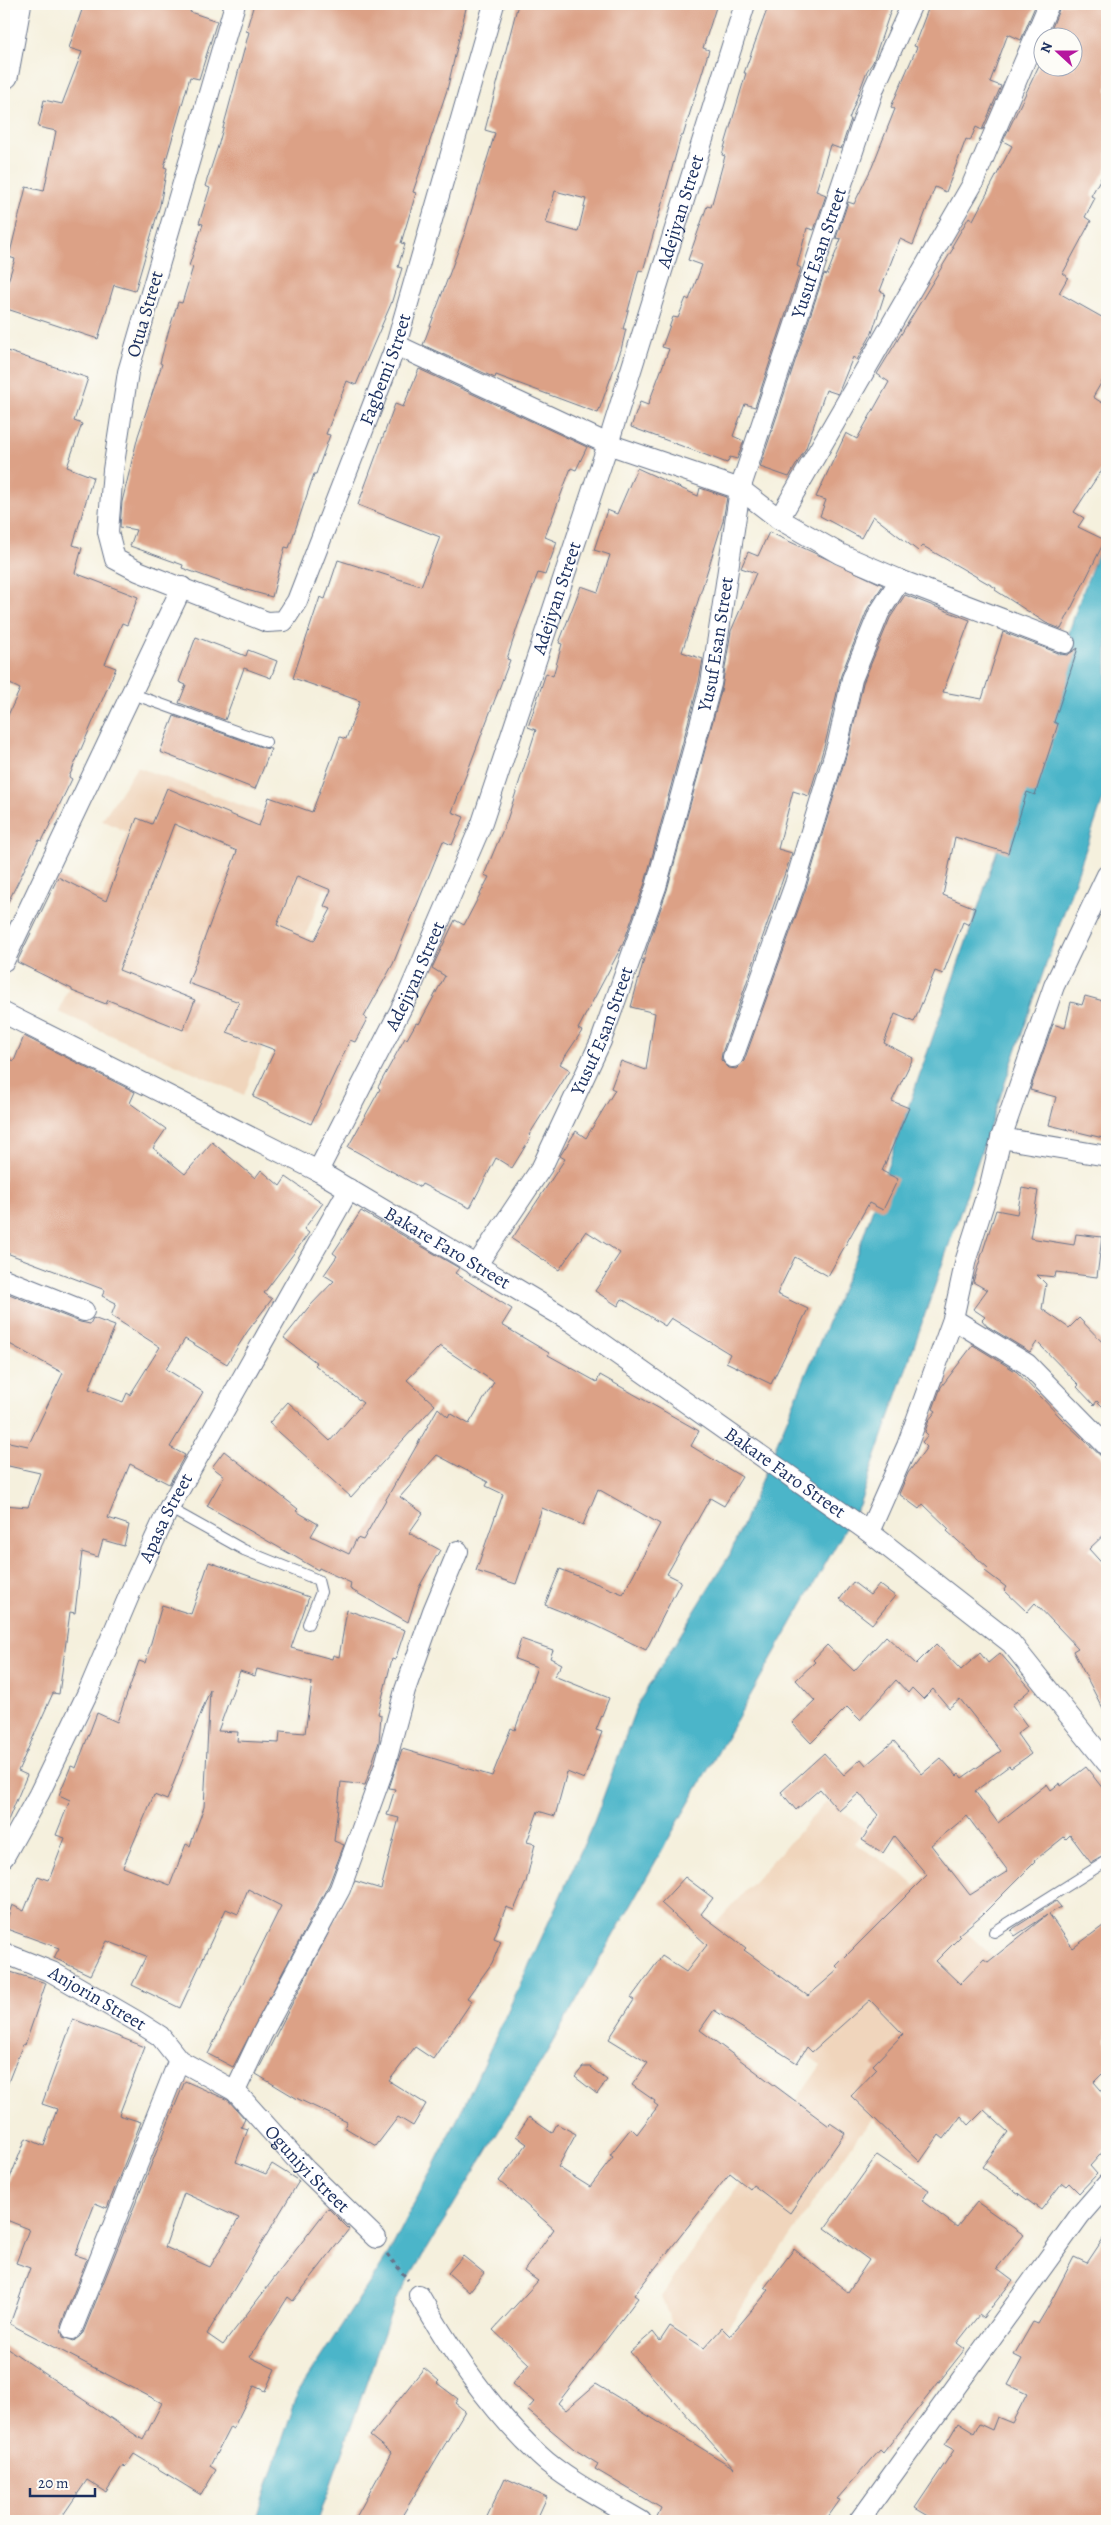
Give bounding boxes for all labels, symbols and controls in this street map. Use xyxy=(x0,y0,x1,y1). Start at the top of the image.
north arrow xyxy=(1034,28,1084,78)
text: N xyxy=(1036,39,1057,56)
street label: Adejiyan Street xyxy=(650,151,710,272)
street label: Yusuf Esan Street xyxy=(785,184,853,323)
street label: Otua Street xyxy=(120,268,170,360)
street label: Fagbemi Street xyxy=(353,311,417,429)
street label: Adejiyan Street xyxy=(526,538,588,659)
street label: Yusuf Esan Street xyxy=(691,575,740,716)
street label: Adejiyan Street xyxy=(378,917,451,1036)
street label: Yusuf Esan Street xyxy=(564,963,640,1100)
street label: Bakare Faro Street xyxy=(380,1200,515,1295)
street label: Bakare Faro Street xyxy=(719,1421,851,1524)
street label: Apasa Street xyxy=(132,1468,199,1568)
street label: Anjorin Street xyxy=(43,1959,151,2037)
street label: Oguniyi Street xyxy=(259,2119,356,2219)
scale bar xyxy=(30,2465,95,2497)
text: 20 m xyxy=(38,2473,69,2493)

